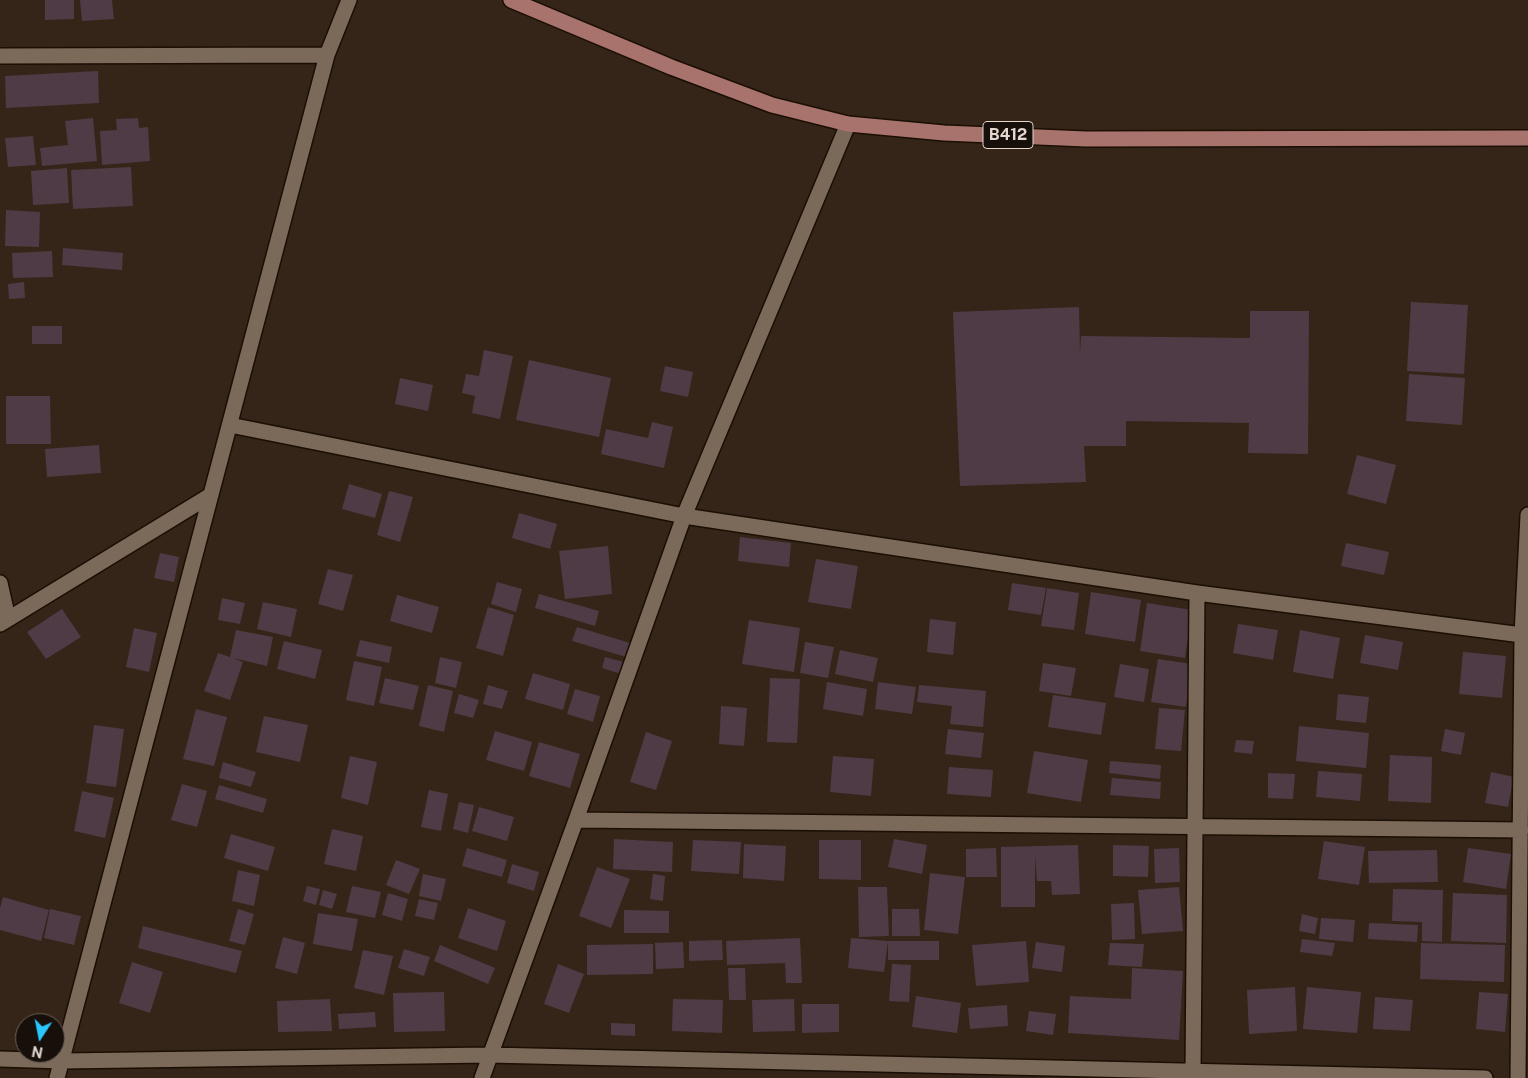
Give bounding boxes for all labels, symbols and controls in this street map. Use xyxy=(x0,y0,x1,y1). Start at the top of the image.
road number: B412 xyxy=(983,122,1033,148)
north arrow xyxy=(15,1013,65,1063)
text: N xyxy=(30,1043,44,1061)

